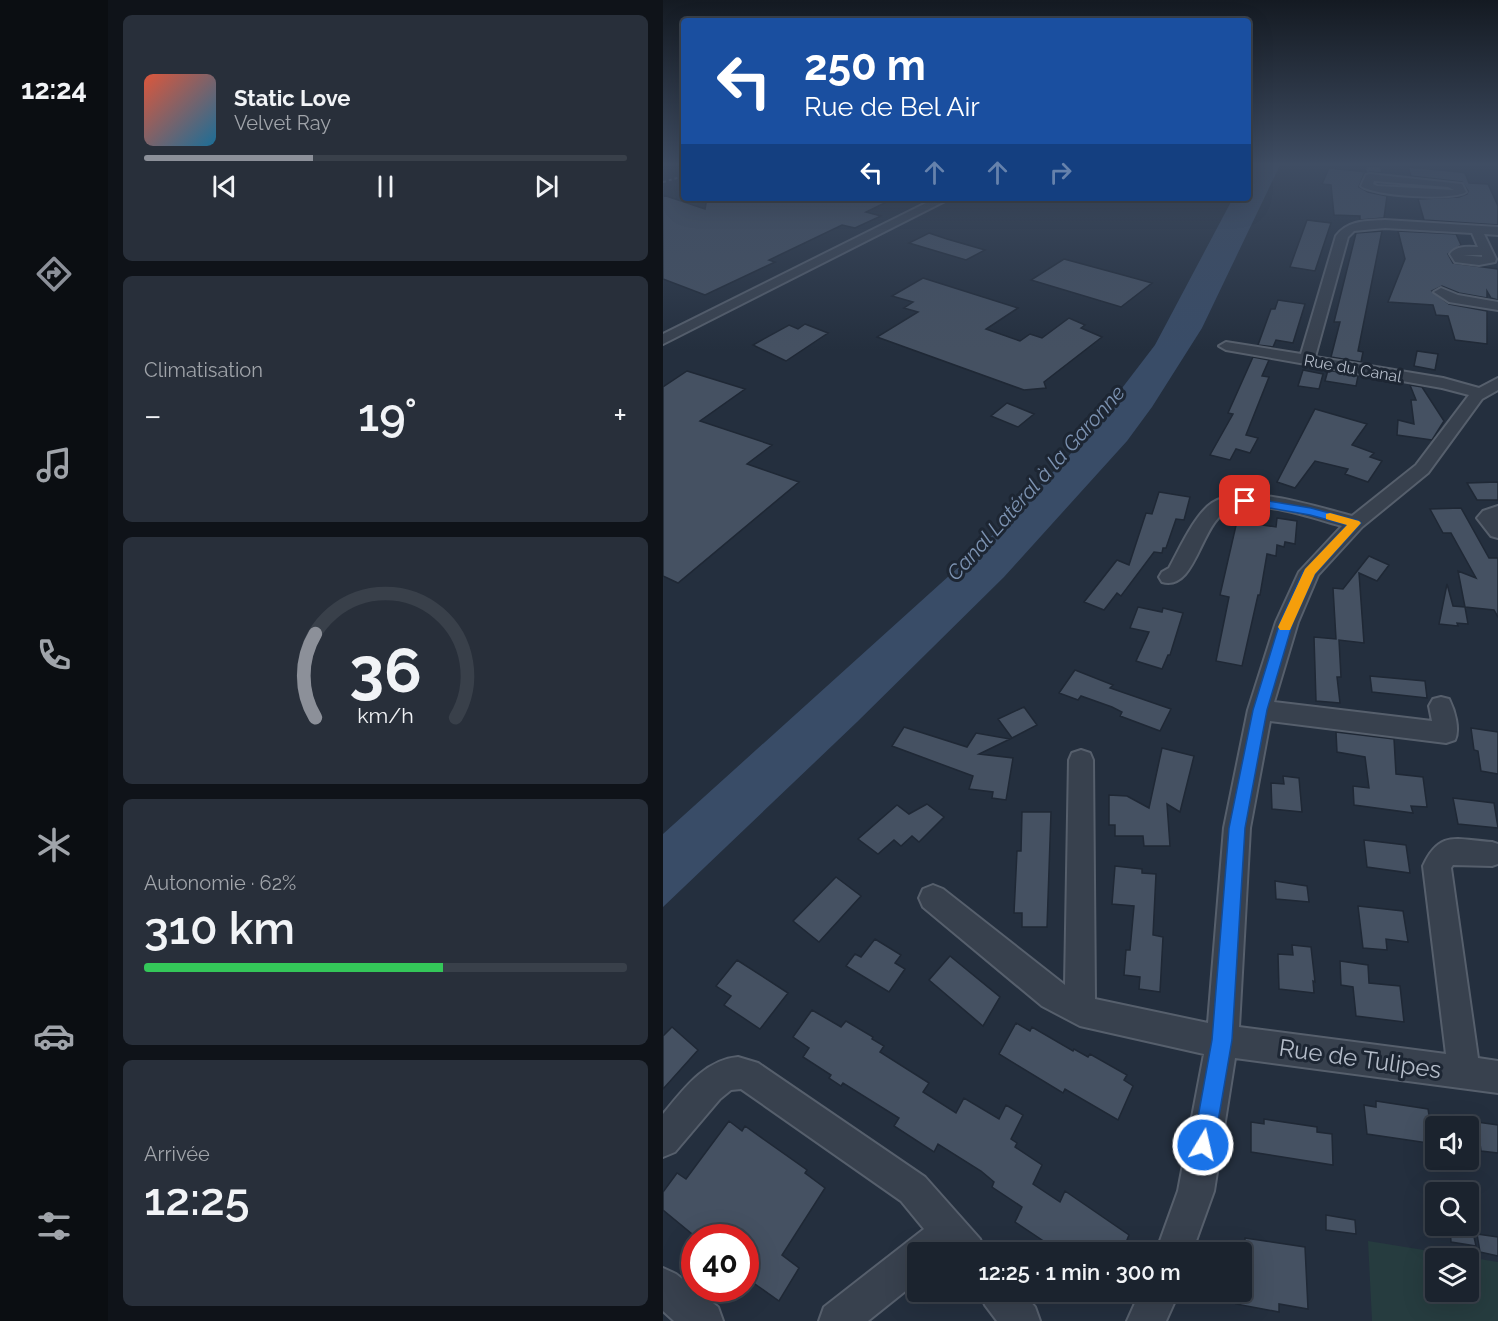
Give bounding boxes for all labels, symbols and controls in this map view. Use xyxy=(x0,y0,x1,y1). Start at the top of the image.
text: 250 m xyxy=(804,41,926,90)
icon: left xyxy=(705,42,783,120)
text: 12:24 xyxy=(21,74,87,105)
text: Static Love xyxy=(234,85,351,111)
text: Rue de Bel Air xyxy=(804,91,980,122)
text: Velvet Ray xyxy=(234,111,331,135)
icon: left xyxy=(855,156,888,189)
icon: ahead xyxy=(918,156,951,189)
icon: ahead xyxy=(981,156,1014,189)
icon: right xyxy=(1044,156,1077,189)
icon: previous xyxy=(208,170,241,203)
icon: pause xyxy=(369,170,402,203)
icon: next xyxy=(530,170,563,203)
icon: directions xyxy=(33,253,75,295)
street label: Rue du Canal xyxy=(1303,351,1404,387)
text: Climatisation xyxy=(144,358,263,382)
water label: Canal Latéral à la Garonne xyxy=(941,380,1130,585)
text: 19° xyxy=(358,389,417,442)
text: − xyxy=(144,396,162,435)
text: + xyxy=(613,396,627,435)
icon: music xyxy=(33,444,75,486)
pin xyxy=(1219,475,1270,526)
icon: arrive xyxy=(1228,484,1261,517)
text: 36 xyxy=(349,633,422,707)
icon: phone xyxy=(33,634,75,676)
text: km/h xyxy=(357,703,414,728)
icon: climate xyxy=(33,824,75,866)
text: Autonomie · 62% xyxy=(144,871,296,895)
text: 310 km xyxy=(144,902,295,955)
icon: car xyxy=(33,1015,75,1057)
street label: Rue de Tulipes xyxy=(1277,1033,1443,1084)
position arrow xyxy=(1171,1113,1235,1177)
map controls xyxy=(1425,1116,1479,1302)
button: sound xyxy=(1425,1116,1479,1170)
text: Arrivée xyxy=(144,1142,210,1166)
text: 12:25 xyxy=(144,1173,249,1226)
button: search xyxy=(1425,1182,1479,1236)
icon: filters xyxy=(33,1205,75,1247)
speed limit sign: 40 xyxy=(681,1224,759,1302)
button: layers xyxy=(1425,1248,1479,1302)
text: 12:25 · 1 min · 300 m xyxy=(978,1259,1181,1285)

